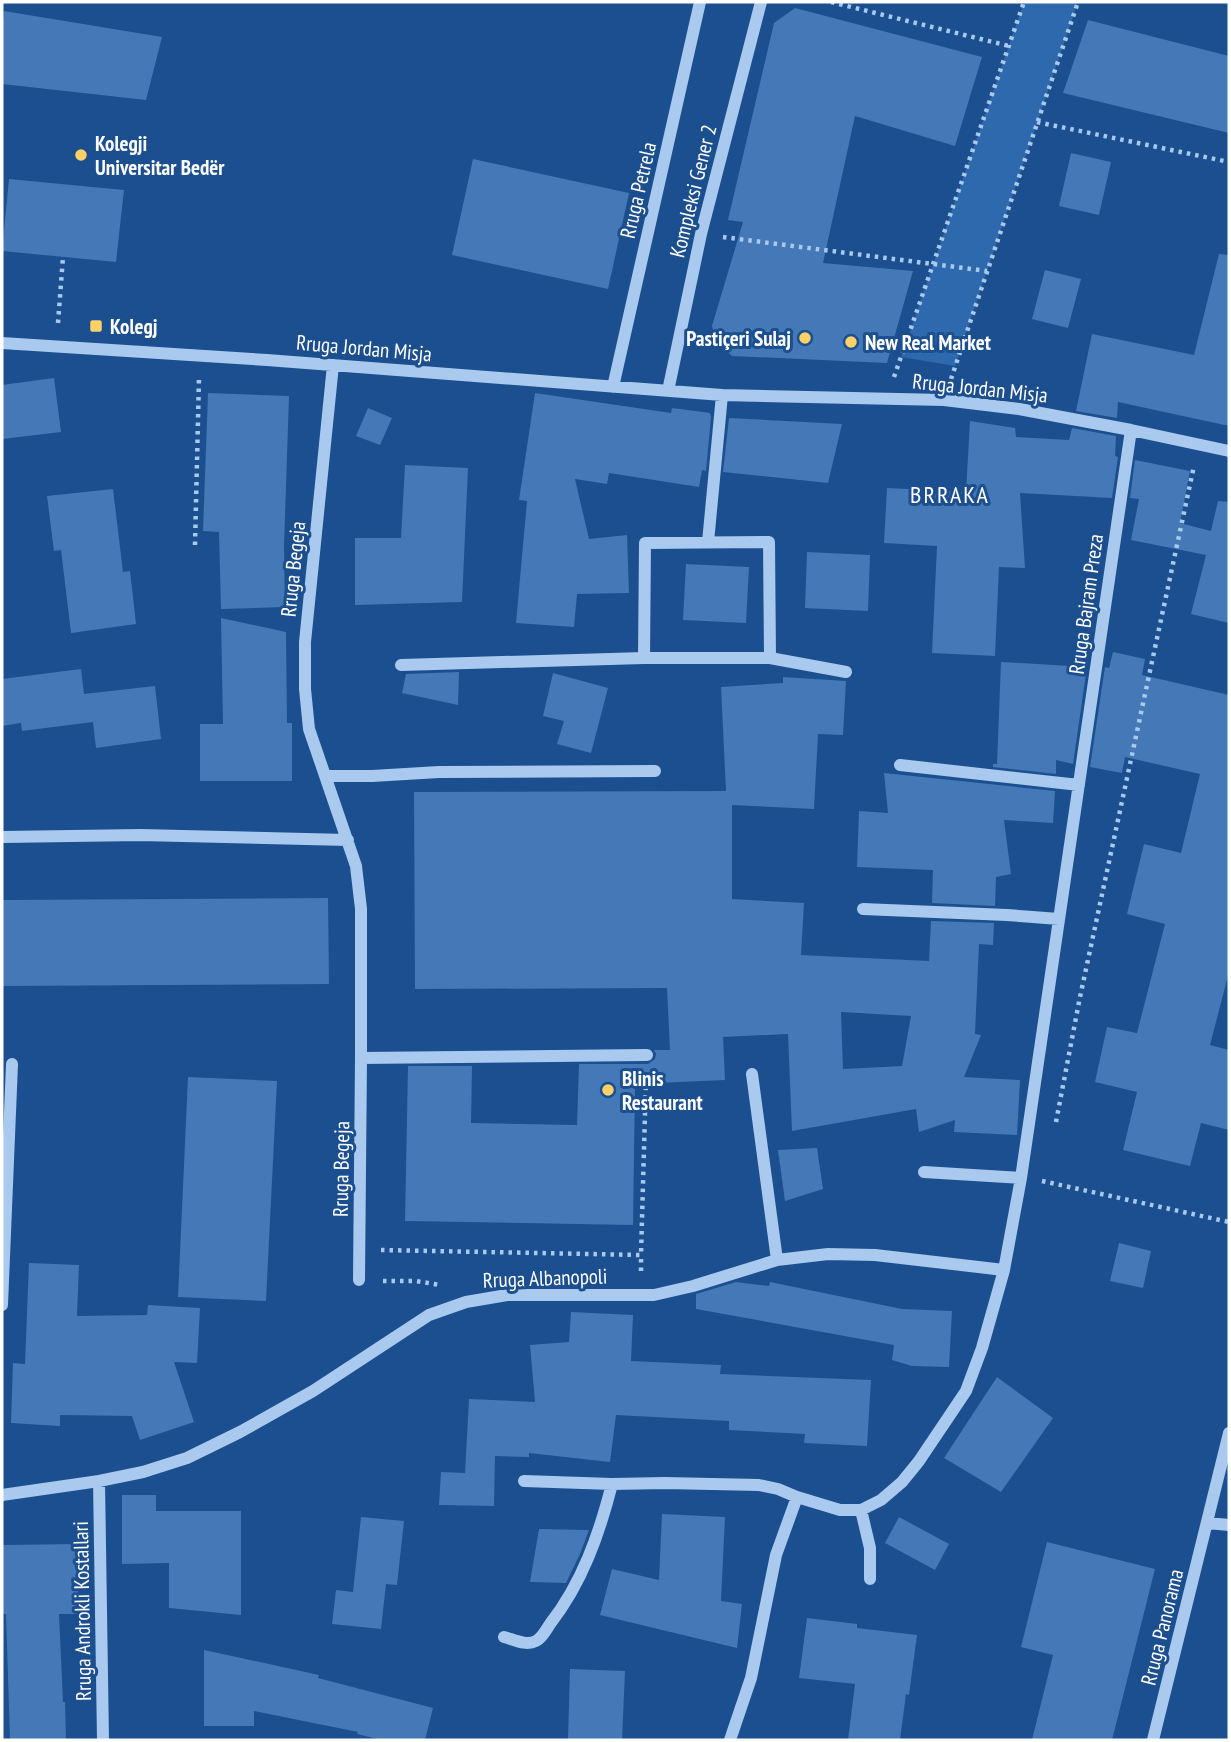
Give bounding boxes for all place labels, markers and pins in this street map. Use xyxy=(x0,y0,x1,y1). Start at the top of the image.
place label: Kolegji Universitar Bedër xyxy=(95,130,225,181)
marker: Kolegji Universitar Bedër xyxy=(73,147,89,163)
place label: Kolegj xyxy=(110,313,158,340)
marker: Kolegj xyxy=(88,318,104,334)
place label: Pastiçeri Sulaj xyxy=(686,325,791,352)
place label: New Real Market xyxy=(865,329,991,356)
marker: Pastiçeri Sulaj xyxy=(797,330,813,346)
marker: New Real Market xyxy=(843,334,859,350)
place label: Blinis Restaurant xyxy=(622,1065,703,1116)
marker: Blinis Restaurant xyxy=(600,1082,616,1098)

